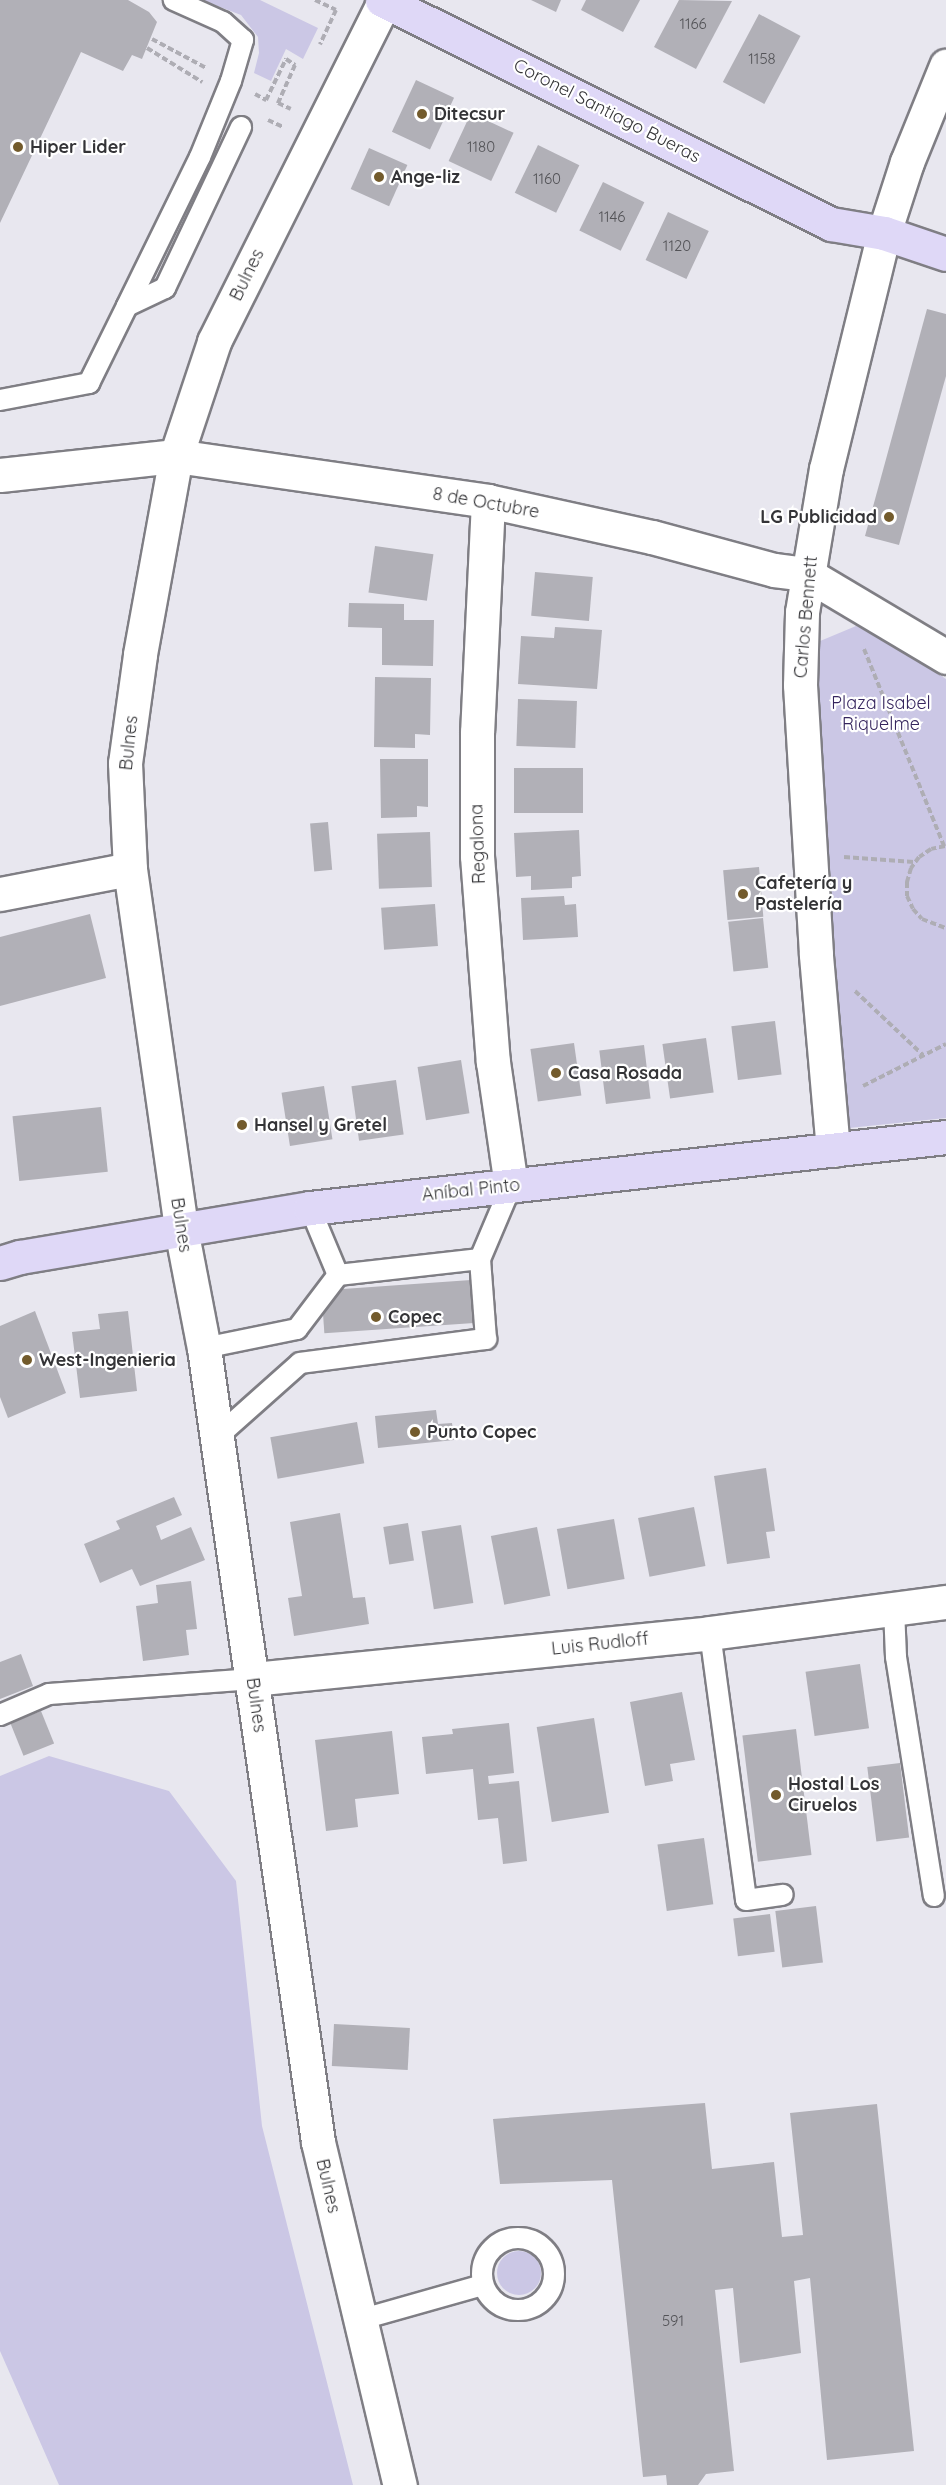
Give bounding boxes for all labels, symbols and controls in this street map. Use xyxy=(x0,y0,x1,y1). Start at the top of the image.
house number: 1166 xyxy=(679,15,707,33)
house number: 1158 xyxy=(748,50,776,68)
street label: Coronel Santiago Bueras xyxy=(510,54,704,168)
place label: Ditecsur xyxy=(434,103,505,125)
marker: Ditecsur xyxy=(415,107,429,121)
place label: Hiper Lider xyxy=(30,136,126,158)
house number: 1180 xyxy=(467,138,495,156)
marker: Hiper Lider xyxy=(11,140,25,154)
place label: Ange-liz xyxy=(391,166,460,188)
marker: Ange-liz xyxy=(372,170,386,184)
house number: 1160 xyxy=(533,170,561,188)
house number: 1146 xyxy=(599,208,625,226)
house number: 1120 xyxy=(663,237,691,255)
street label: Bulnes xyxy=(225,245,269,305)
street label: 8 de Octubre xyxy=(431,483,541,523)
place label: LG Publicidad xyxy=(760,506,877,528)
marker: LG Publicidad xyxy=(882,510,896,524)
street label: Carlos Bennett xyxy=(790,555,822,679)
park label: Plaza Isabel Riquelme xyxy=(831,693,931,736)
street label: Bulnes xyxy=(115,714,143,772)
street label: Regalona xyxy=(466,804,490,884)
place label: Cafetería y Pastelería xyxy=(755,873,852,916)
marker: Cafetería y Pastelería xyxy=(736,887,750,901)
place label: Casa Rosada xyxy=(568,1062,682,1084)
marker: Casa Rosada xyxy=(549,1066,563,1080)
place label: Hansel y Gretel xyxy=(254,1114,387,1136)
marker: Hansel y Gretel xyxy=(235,1118,249,1132)
street label: Aníbal Pinto xyxy=(421,1174,521,1206)
street label: Bulnes xyxy=(166,1196,196,1254)
place label: Copec xyxy=(388,1306,442,1328)
marker: Copec xyxy=(369,1310,383,1324)
place label: West-Ingenieria xyxy=(39,1349,176,1371)
marker: West-Ingenieria xyxy=(20,1353,34,1367)
place label: Punto Copec xyxy=(427,1421,536,1443)
marker: Punto Copec xyxy=(408,1425,422,1439)
street label: Luis Rudloff xyxy=(550,1628,650,1660)
street label: Bulnes xyxy=(241,1676,271,1734)
place label: Hostal Los Ciruelos xyxy=(788,1774,879,1816)
marker: Hostal Los Ciruelos xyxy=(769,1788,783,1802)
street label: Bulnes xyxy=(311,2157,345,2215)
house number: 591 xyxy=(662,2312,684,2330)

